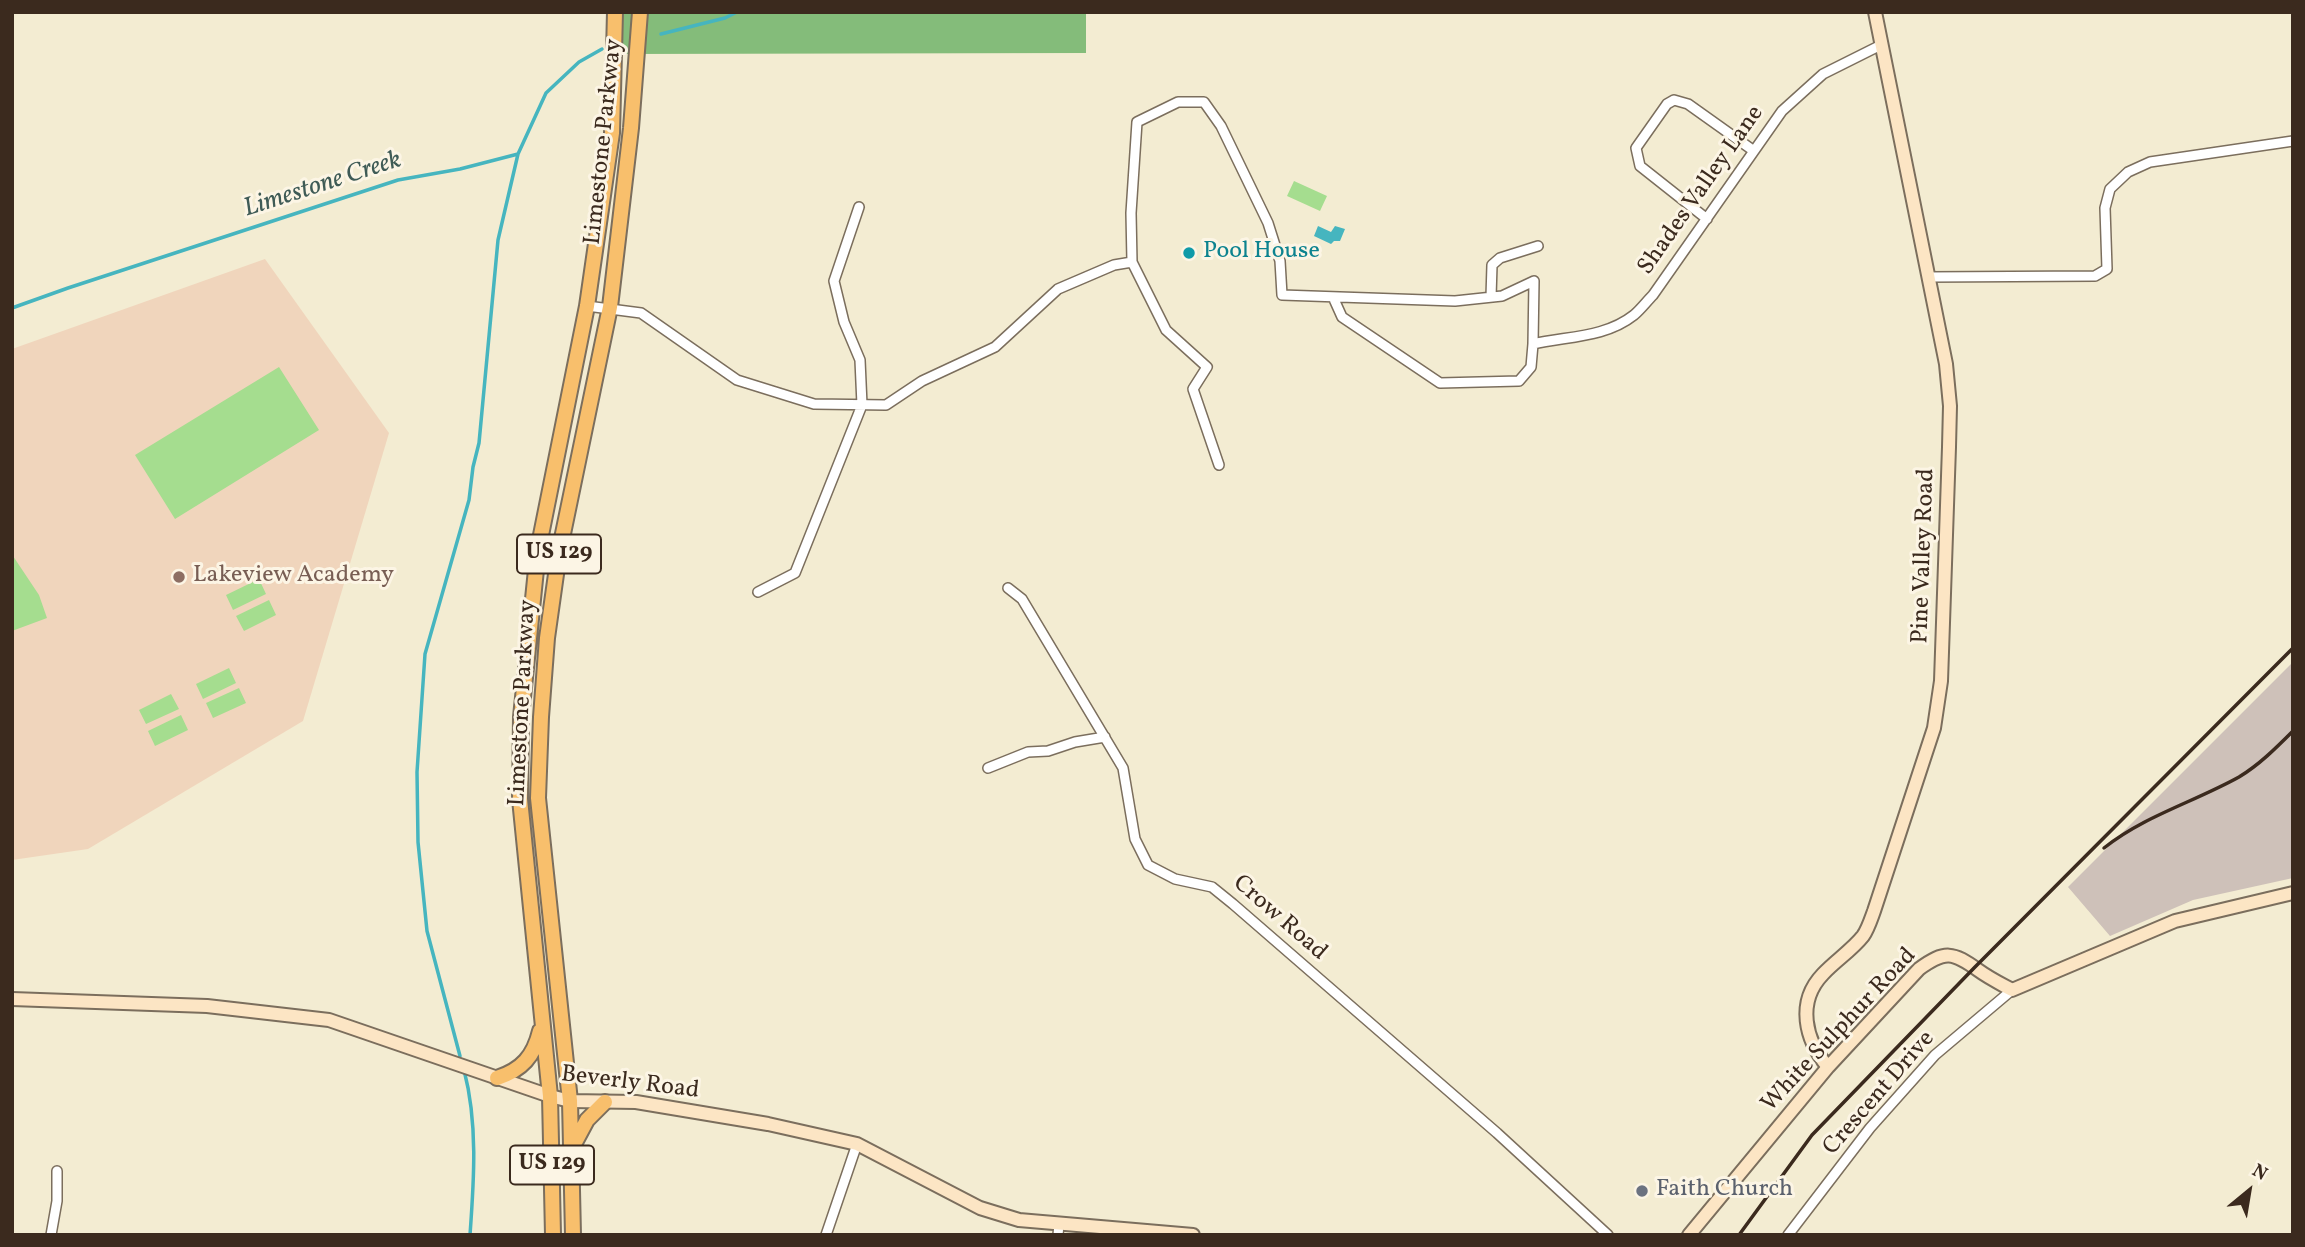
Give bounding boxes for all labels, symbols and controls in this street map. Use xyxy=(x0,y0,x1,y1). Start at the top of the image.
street label: Limestone Parkway xyxy=(580,38,630,246)
street label: Shades Valley Lane xyxy=(1633,101,1771,281)
water label: Limestone Creek xyxy=(240,146,406,226)
place label: Pool House xyxy=(1203,239,1320,267)
marker: Pool House xyxy=(1181,245,1197,261)
street label: Pine Valley Road xyxy=(1908,468,1942,644)
road number: US 129 xyxy=(517,534,601,574)
place label: Lakeview Academy xyxy=(193,563,394,591)
marker: Lakeview Academy xyxy=(171,569,187,585)
street label: Limestone Parkway xyxy=(504,599,544,807)
street label: Crow Road xyxy=(1226,870,1332,968)
street label: White Sulphur Road xyxy=(1756,943,1924,1119)
street label: Crescent Drive xyxy=(1818,1026,1942,1162)
street label: Beverly Road xyxy=(559,1061,701,1107)
road number: US 129 xyxy=(510,1146,594,1184)
north arrow xyxy=(2214,1156,2284,1226)
text: N xyxy=(2247,1158,2272,1188)
place label: Faith Church xyxy=(1656,1177,1793,1205)
marker: Faith Church xyxy=(1634,1183,1650,1199)

